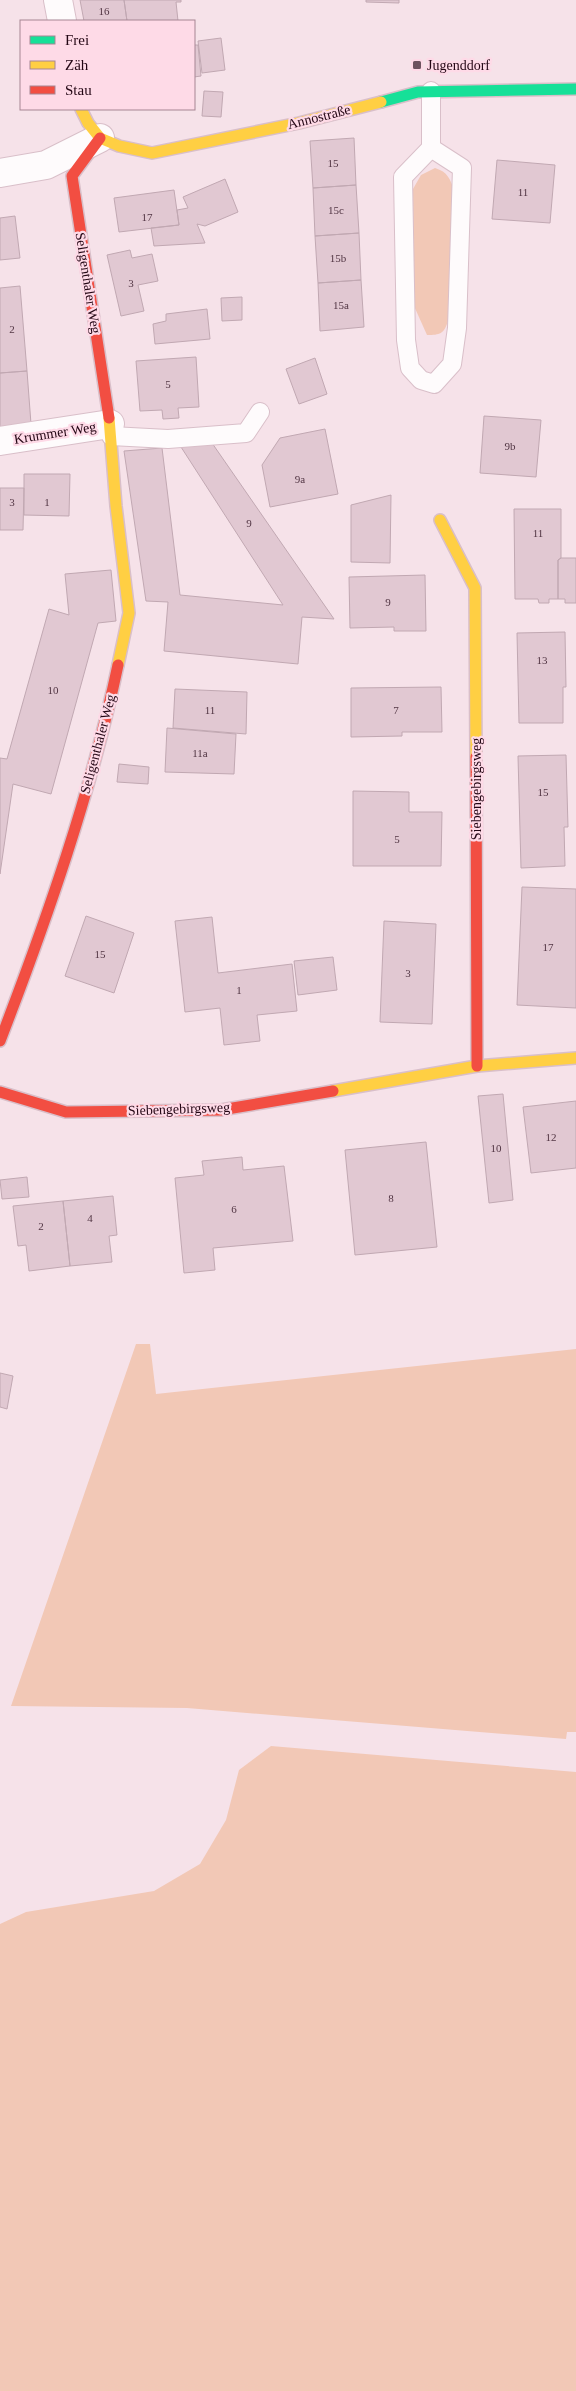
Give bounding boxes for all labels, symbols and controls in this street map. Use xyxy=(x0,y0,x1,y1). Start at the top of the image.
house number: 16 xyxy=(99,5,110,17)
legend xyxy=(20,20,195,110)
text: Frei xyxy=(65,32,89,48)
text: Zäh xyxy=(65,57,89,73)
place label: Jugenddorf xyxy=(427,58,490,73)
marker: Jugenddorf xyxy=(411,59,423,71)
text: Stau xyxy=(65,82,92,98)
street label: Annostraße xyxy=(286,102,352,132)
house number: 15 xyxy=(328,157,339,169)
house number: 11 xyxy=(518,186,528,198)
house number: 15c xyxy=(328,204,344,216)
house number: 17 xyxy=(142,211,153,223)
street label: Seligenthaler Weg xyxy=(73,231,103,335)
house number: 15b xyxy=(330,252,347,264)
house number: 3 xyxy=(128,277,134,289)
house number: 15a xyxy=(333,299,349,311)
house number: 2 xyxy=(9,323,15,335)
house number: 5 xyxy=(165,378,171,390)
street label: Krummer Weg xyxy=(13,419,97,447)
house number: 9b xyxy=(505,440,516,452)
house number: 9a xyxy=(295,473,305,485)
house number: 3 xyxy=(9,496,15,508)
house number: 1 xyxy=(44,496,50,508)
house number: 9 xyxy=(246,517,252,529)
house number: 11 xyxy=(533,527,543,539)
house number: 9 xyxy=(385,596,391,608)
house number: 13 xyxy=(537,654,548,666)
house number: 10 xyxy=(48,684,59,696)
street label: Seligenthaler Weg xyxy=(78,693,118,795)
house number: 11 xyxy=(205,704,215,716)
house number: 7 xyxy=(393,704,399,716)
street label: Siebengebirgsweg xyxy=(469,738,484,840)
house number: 11a xyxy=(192,747,208,759)
house number: 15 xyxy=(538,786,549,798)
house number: 5 xyxy=(394,833,400,845)
house number: 17 xyxy=(543,941,554,953)
house number: 15 xyxy=(95,948,106,960)
house number: 3 xyxy=(405,967,411,979)
house number: 1 xyxy=(236,984,242,996)
street label: Siebengebirgsweg xyxy=(128,1100,230,1118)
house number: 12 xyxy=(546,1131,557,1143)
house number: 10 xyxy=(491,1142,502,1154)
house number: 8 xyxy=(388,1192,394,1204)
house number: 6 xyxy=(231,1203,237,1215)
house number: 4 xyxy=(87,1212,93,1224)
house number: 2 xyxy=(38,1220,44,1232)

